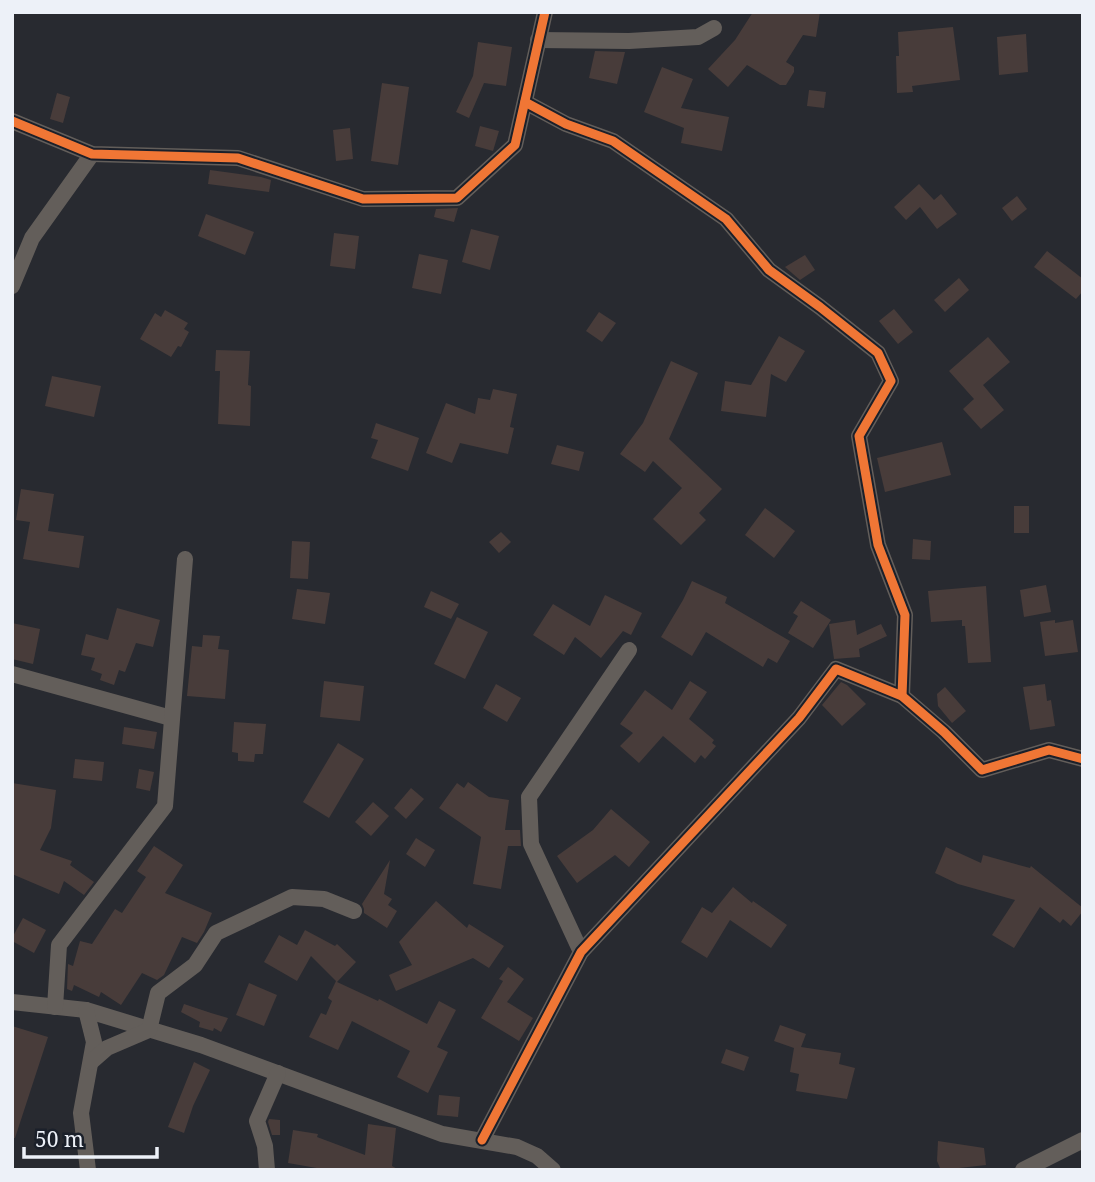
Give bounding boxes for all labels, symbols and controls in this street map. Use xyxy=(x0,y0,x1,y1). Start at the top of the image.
scale bar xyxy=(24,1116,158,1160)
text: 50 m xyxy=(35,1125,84,1153)

